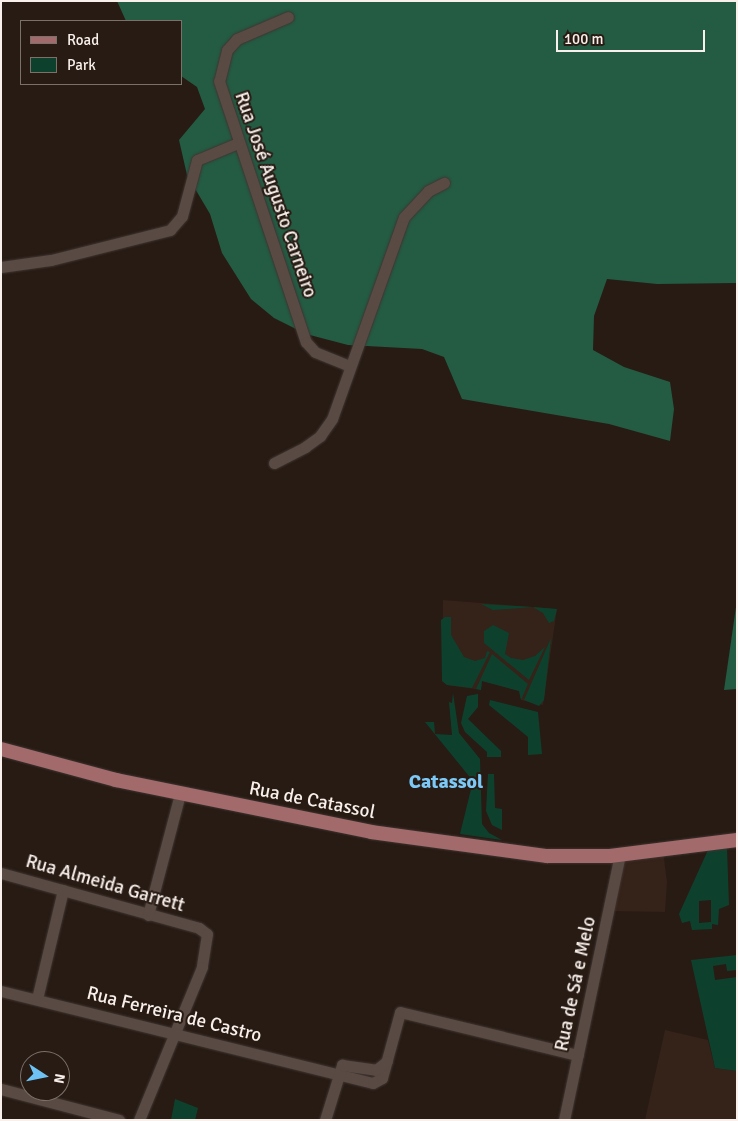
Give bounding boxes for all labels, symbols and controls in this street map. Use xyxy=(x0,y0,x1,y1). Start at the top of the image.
legend xyxy=(20,20,182,85)
scale bar xyxy=(558,20,707,52)
text: 100 m xyxy=(564,30,604,48)
text: Road xyxy=(67,31,99,49)
text: Park xyxy=(67,56,96,74)
street label: Rua José Augusto Carneiro xyxy=(229,89,321,301)
district label: Catassol xyxy=(409,769,483,793)
street label: Rua de Catassol xyxy=(247,778,377,824)
street label: Rua Almeida Garrett xyxy=(23,850,187,918)
street label: Rua de Sá e Melo xyxy=(551,915,601,1053)
street label: Rua Ferreira de Castro xyxy=(84,982,264,1048)
north arrow xyxy=(20,1051,70,1101)
text: N xyxy=(50,1072,69,1085)

